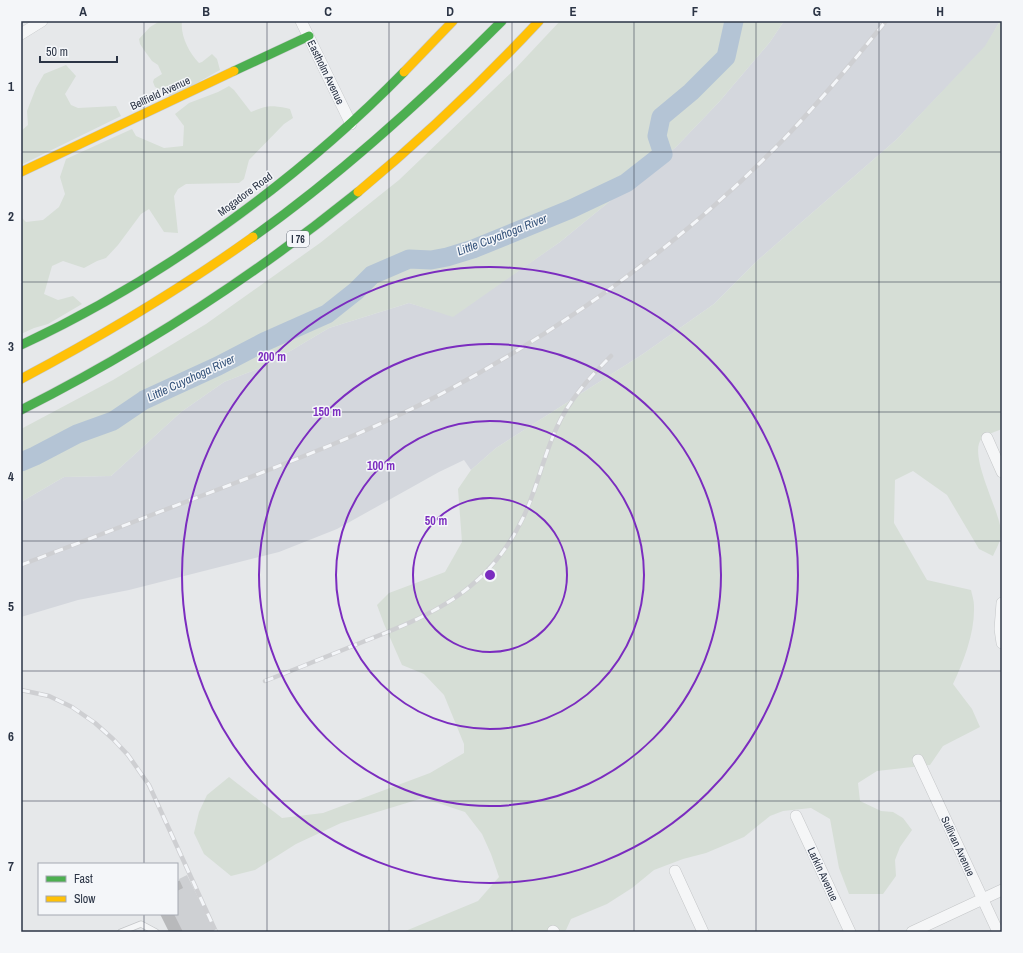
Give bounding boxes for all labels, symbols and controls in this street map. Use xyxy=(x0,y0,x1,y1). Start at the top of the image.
text: A xyxy=(79,3,87,20)
text: B xyxy=(202,3,210,20)
text: C xyxy=(324,3,332,20)
text: D xyxy=(446,3,454,20)
text: E xyxy=(569,3,577,20)
text: F xyxy=(692,3,699,20)
text: G xyxy=(813,3,821,20)
text: H xyxy=(936,3,944,20)
street label: Eastholm Avenue xyxy=(304,37,348,107)
scale bar xyxy=(40,38,117,64)
text: 50 m xyxy=(46,44,68,60)
street label: Bellfield Avenue xyxy=(128,73,192,113)
text: 1 xyxy=(8,78,14,95)
street label: Mogadore Road xyxy=(215,169,275,219)
text: 2 xyxy=(8,208,14,225)
water label: Little Cuyahoga River xyxy=(455,210,550,260)
road number: I 76 xyxy=(287,231,309,247)
text: 3 xyxy=(8,338,14,355)
text: 200 m xyxy=(258,349,286,365)
water label: Little Cuyahoga River xyxy=(144,350,238,405)
text: 150 m xyxy=(313,404,341,420)
text: 100 m xyxy=(367,458,395,474)
text: 4 xyxy=(8,468,14,485)
text: 50 m xyxy=(425,513,447,529)
centre of rings xyxy=(483,568,497,582)
text: 5 xyxy=(8,598,14,615)
text: 6 xyxy=(8,728,14,745)
street label: Sullivan Avenue xyxy=(938,814,978,878)
street label: Larkin Avenue xyxy=(804,845,842,903)
text: 7 xyxy=(8,858,14,875)
legend xyxy=(38,863,178,915)
text: Fast xyxy=(74,871,93,887)
text: Slow xyxy=(74,891,96,907)

